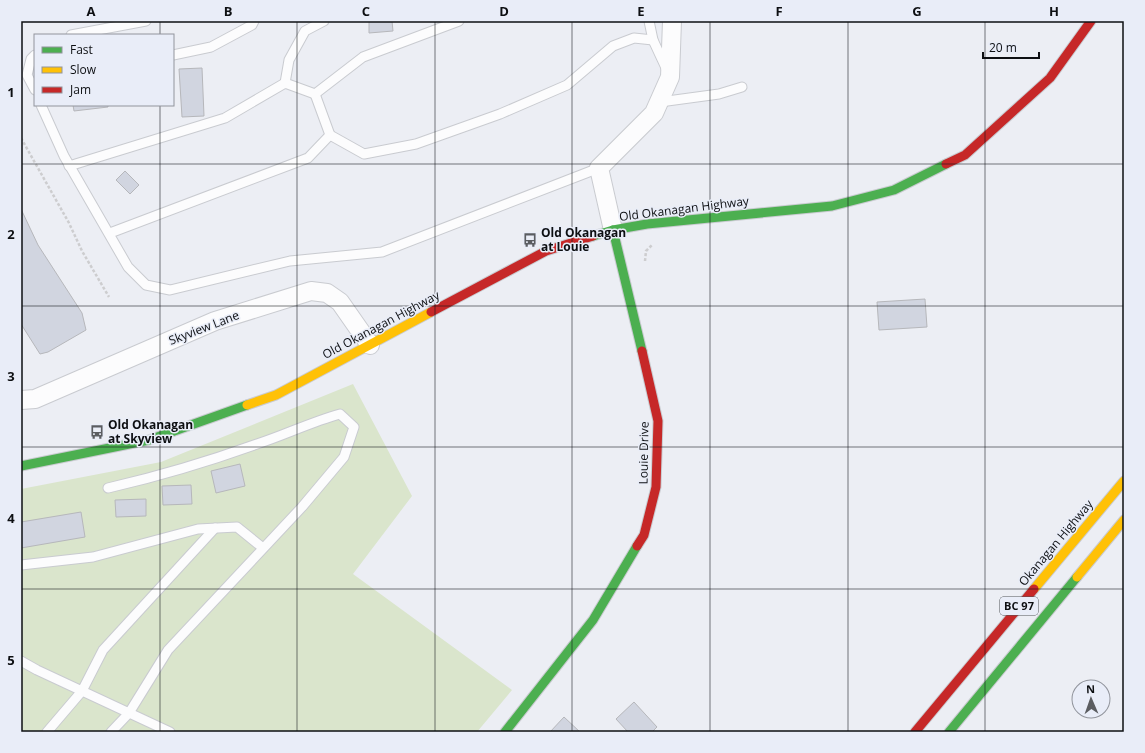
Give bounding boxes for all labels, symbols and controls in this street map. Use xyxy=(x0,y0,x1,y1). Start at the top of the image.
text: A xyxy=(87,2,96,20)
text: B xyxy=(224,2,233,20)
text: C xyxy=(362,2,370,20)
text: D xyxy=(499,2,509,20)
text: E xyxy=(637,2,645,20)
text: F xyxy=(775,2,783,20)
text: G xyxy=(912,2,922,20)
text: H xyxy=(1049,2,1059,20)
legend xyxy=(34,34,174,106)
scale bar xyxy=(983,34,1039,60)
text: 20 m xyxy=(989,39,1017,56)
text: Fast xyxy=(70,41,93,58)
text: Slow xyxy=(70,61,97,78)
text: Jam xyxy=(69,81,91,98)
text: 1 xyxy=(7,83,15,101)
street label: Old Okanagan Highway xyxy=(618,192,751,225)
place label: Old Okanagan at Louie xyxy=(541,224,626,255)
text: 2 xyxy=(7,225,15,243)
bus stop icon: Old Okanagan at Louie xyxy=(522,232,538,248)
street label: Old Okanagan Highway xyxy=(319,286,443,363)
street label: Skyview Lane xyxy=(166,306,242,349)
text: 3 xyxy=(7,367,15,385)
place label: Old Okanagan at Skyview xyxy=(108,416,193,447)
street label: Louie Drive xyxy=(634,421,653,485)
bus stop icon: Old Okanagan at Skyview xyxy=(89,424,105,440)
street label: Okanagan Highway xyxy=(1014,495,1097,589)
text: 4 xyxy=(7,509,15,527)
road number: BC 97 xyxy=(1000,597,1038,615)
text: 5 xyxy=(7,651,15,669)
north arrow xyxy=(1071,679,1111,719)
text: N xyxy=(1086,681,1095,696)

